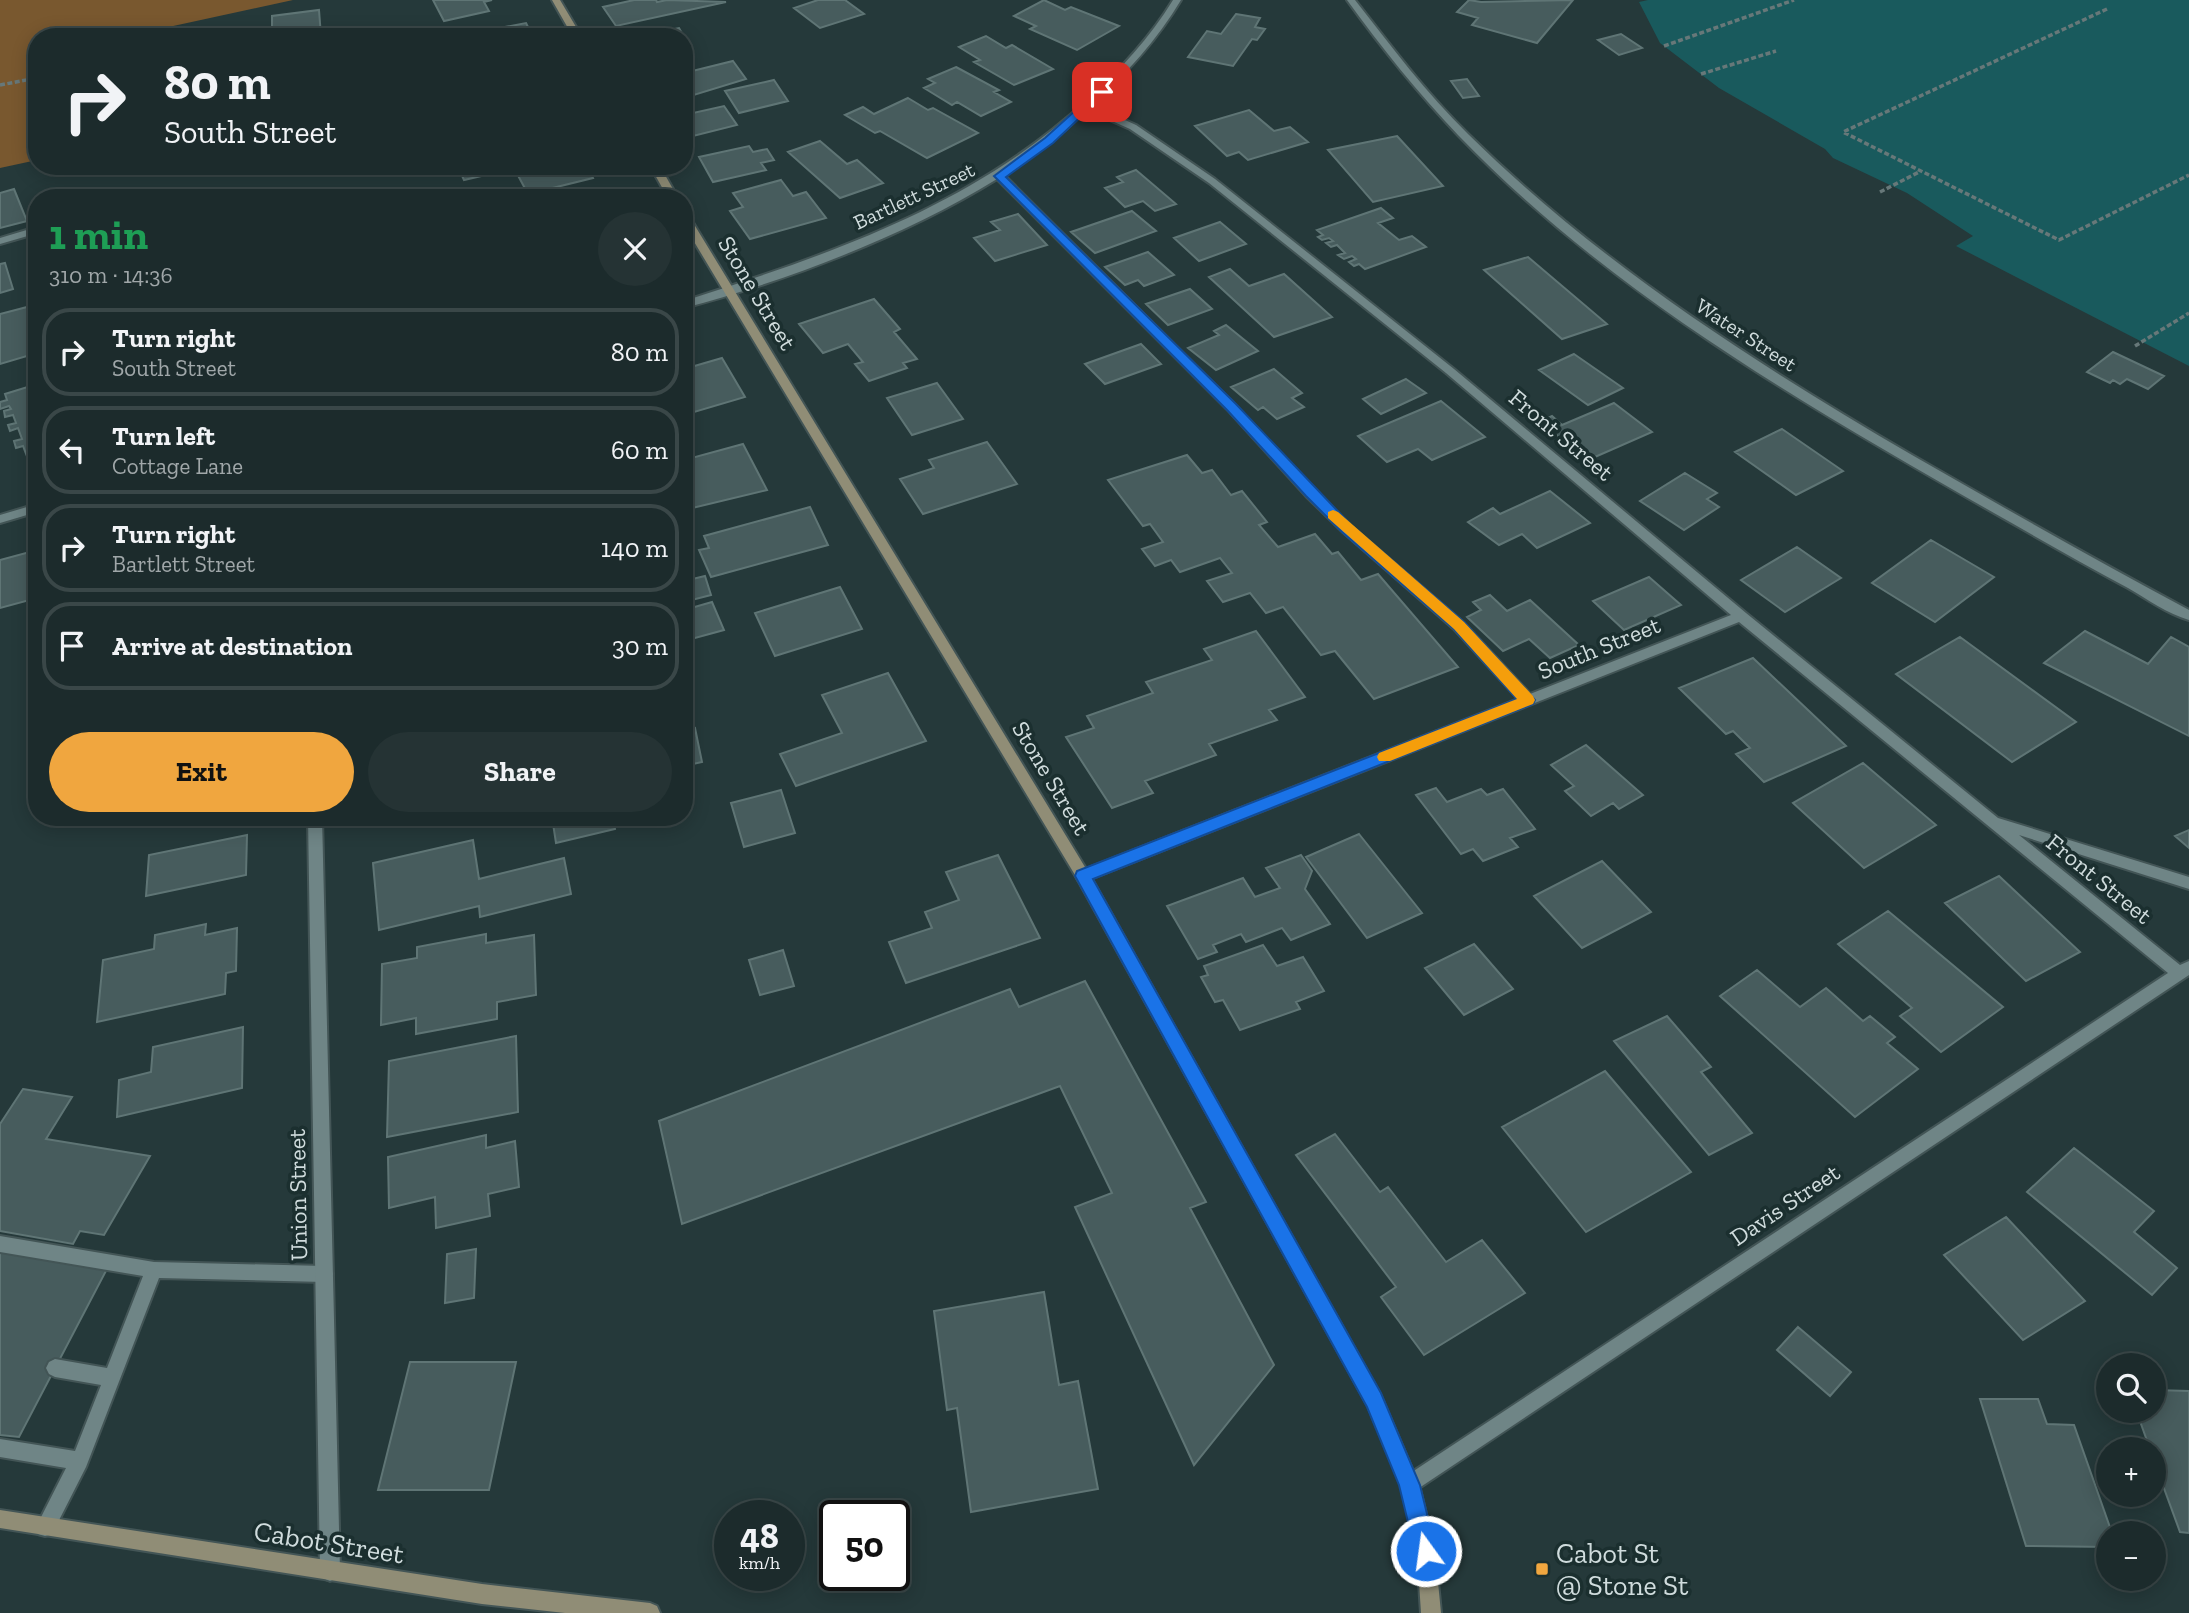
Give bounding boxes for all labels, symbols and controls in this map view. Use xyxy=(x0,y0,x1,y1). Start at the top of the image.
text: 80 m xyxy=(164,53,271,112)
icon: right xyxy=(49,56,140,147)
pin xyxy=(1072,62,1132,122)
icon: arrive xyxy=(1083,73,1121,111)
text: South Street xyxy=(164,113,336,151)
street label: Bartlett Street xyxy=(849,157,978,234)
text: 1 min xyxy=(49,209,148,260)
button: close xyxy=(598,212,672,286)
street label: Stone Street xyxy=(712,231,803,355)
text: 310 m · 14:36 xyxy=(49,261,173,289)
street label: Water Street xyxy=(1691,293,1802,377)
text: Turn right xyxy=(112,322,235,354)
icon: right xyxy=(53,333,91,371)
text: 80 m xyxy=(611,336,668,368)
text: South Street xyxy=(112,354,236,382)
street label: Front Street xyxy=(1503,383,1619,487)
text: Turn left xyxy=(112,420,215,452)
icon: left xyxy=(53,431,91,469)
text: 60 m xyxy=(611,434,668,466)
text: Cottage Lane xyxy=(112,452,243,480)
text: Turn right xyxy=(112,518,235,550)
icon: right xyxy=(53,529,91,567)
text: 140 m xyxy=(601,532,668,564)
text: Bartlett Street xyxy=(112,550,255,578)
street label: South Street xyxy=(1533,610,1664,685)
icon: arrive xyxy=(53,627,91,665)
text: Arrive at destination xyxy=(112,630,352,662)
text: 30 m xyxy=(612,630,668,662)
street label: Stone Street xyxy=(1006,716,1097,840)
button: Exit xyxy=(49,732,354,812)
button: Share xyxy=(368,732,672,812)
street label: Front Street xyxy=(2041,827,2158,930)
street label: Union Street xyxy=(282,1129,313,1261)
street label: Davis Street xyxy=(1724,1157,1845,1252)
map controls xyxy=(2096,1353,2166,1591)
button: search xyxy=(2096,1353,2166,1423)
button: + xyxy=(2096,1437,2166,1507)
speed limit sign: 50 xyxy=(819,1500,910,1591)
street label: Cabot Street xyxy=(252,1514,407,1571)
position arrow xyxy=(1389,1514,1463,1588)
text: 48 xyxy=(740,1515,779,1557)
button: − xyxy=(2096,1521,2166,1591)
place label: Cabot St @ Stone St xyxy=(1556,1537,1689,1602)
text: km/h xyxy=(739,1552,780,1574)
marker: Cabot St @ Stone St xyxy=(1534,1561,1550,1577)

